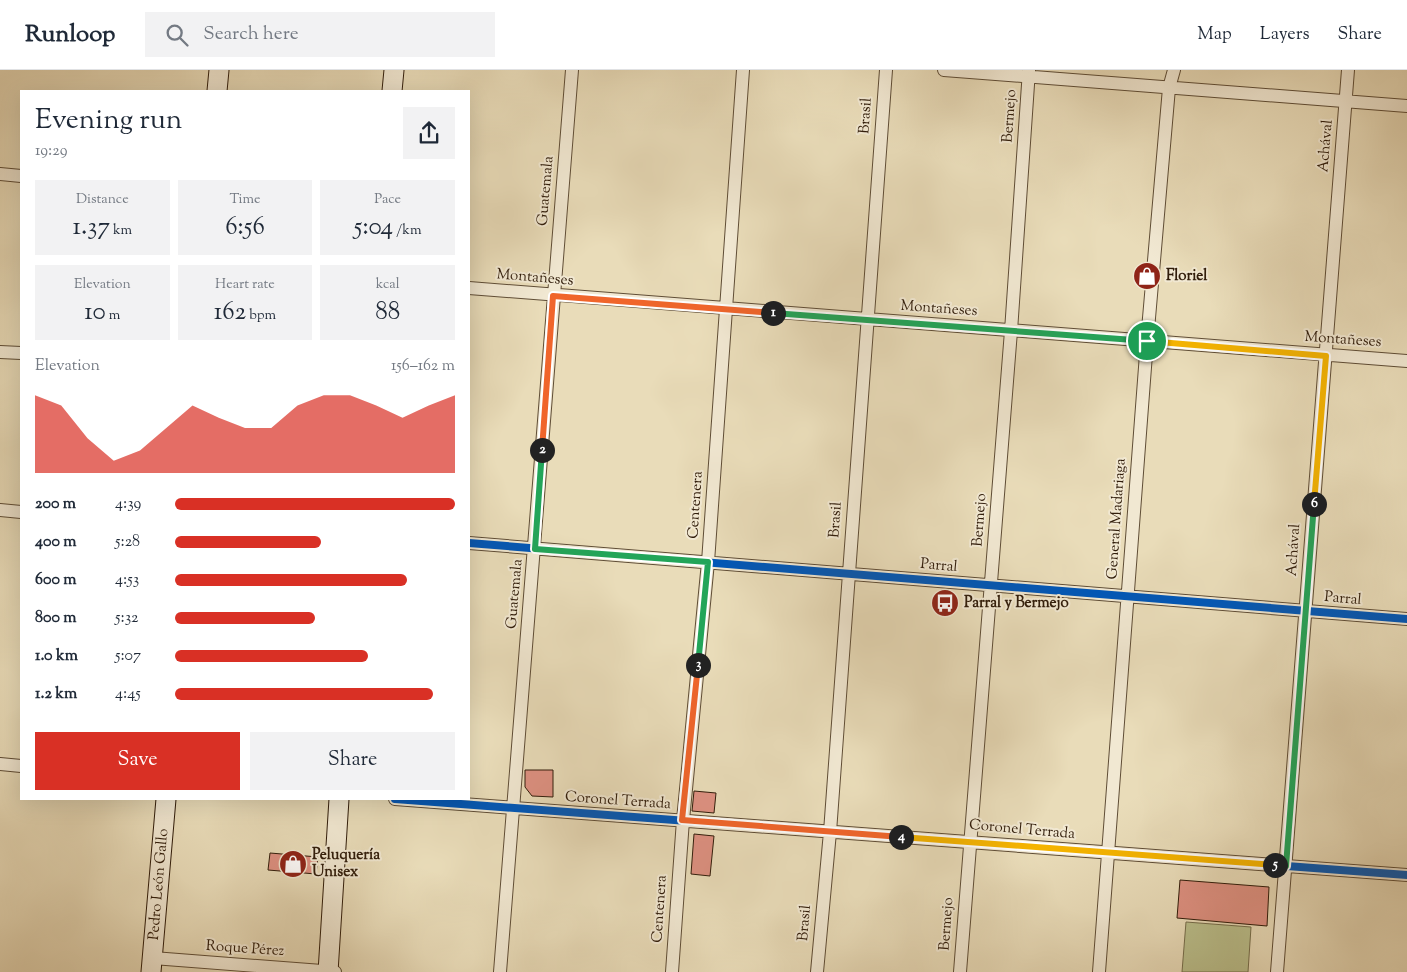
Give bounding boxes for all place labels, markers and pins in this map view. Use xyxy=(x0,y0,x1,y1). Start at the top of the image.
shop icon: Floriel xyxy=(1132,261,1162,291)
place label: Floriel xyxy=(1166,266,1208,287)
pin: 1 xyxy=(760,300,786,326)
pin xyxy=(1126,320,1168,362)
pin: 2 xyxy=(530,438,554,462)
pin: 6 xyxy=(1302,492,1326,516)
bus stop icon: Parral y Bermejo xyxy=(930,588,960,618)
place label: Parral y Bermejo xyxy=(964,593,1069,614)
pin: 3 xyxy=(686,652,710,678)
pin: 4 xyxy=(888,824,914,850)
place label: Peluquería Unisex xyxy=(312,845,380,883)
shop icon: Peluquería Unisex xyxy=(278,849,308,879)
pin: 5 xyxy=(1262,852,1288,878)

